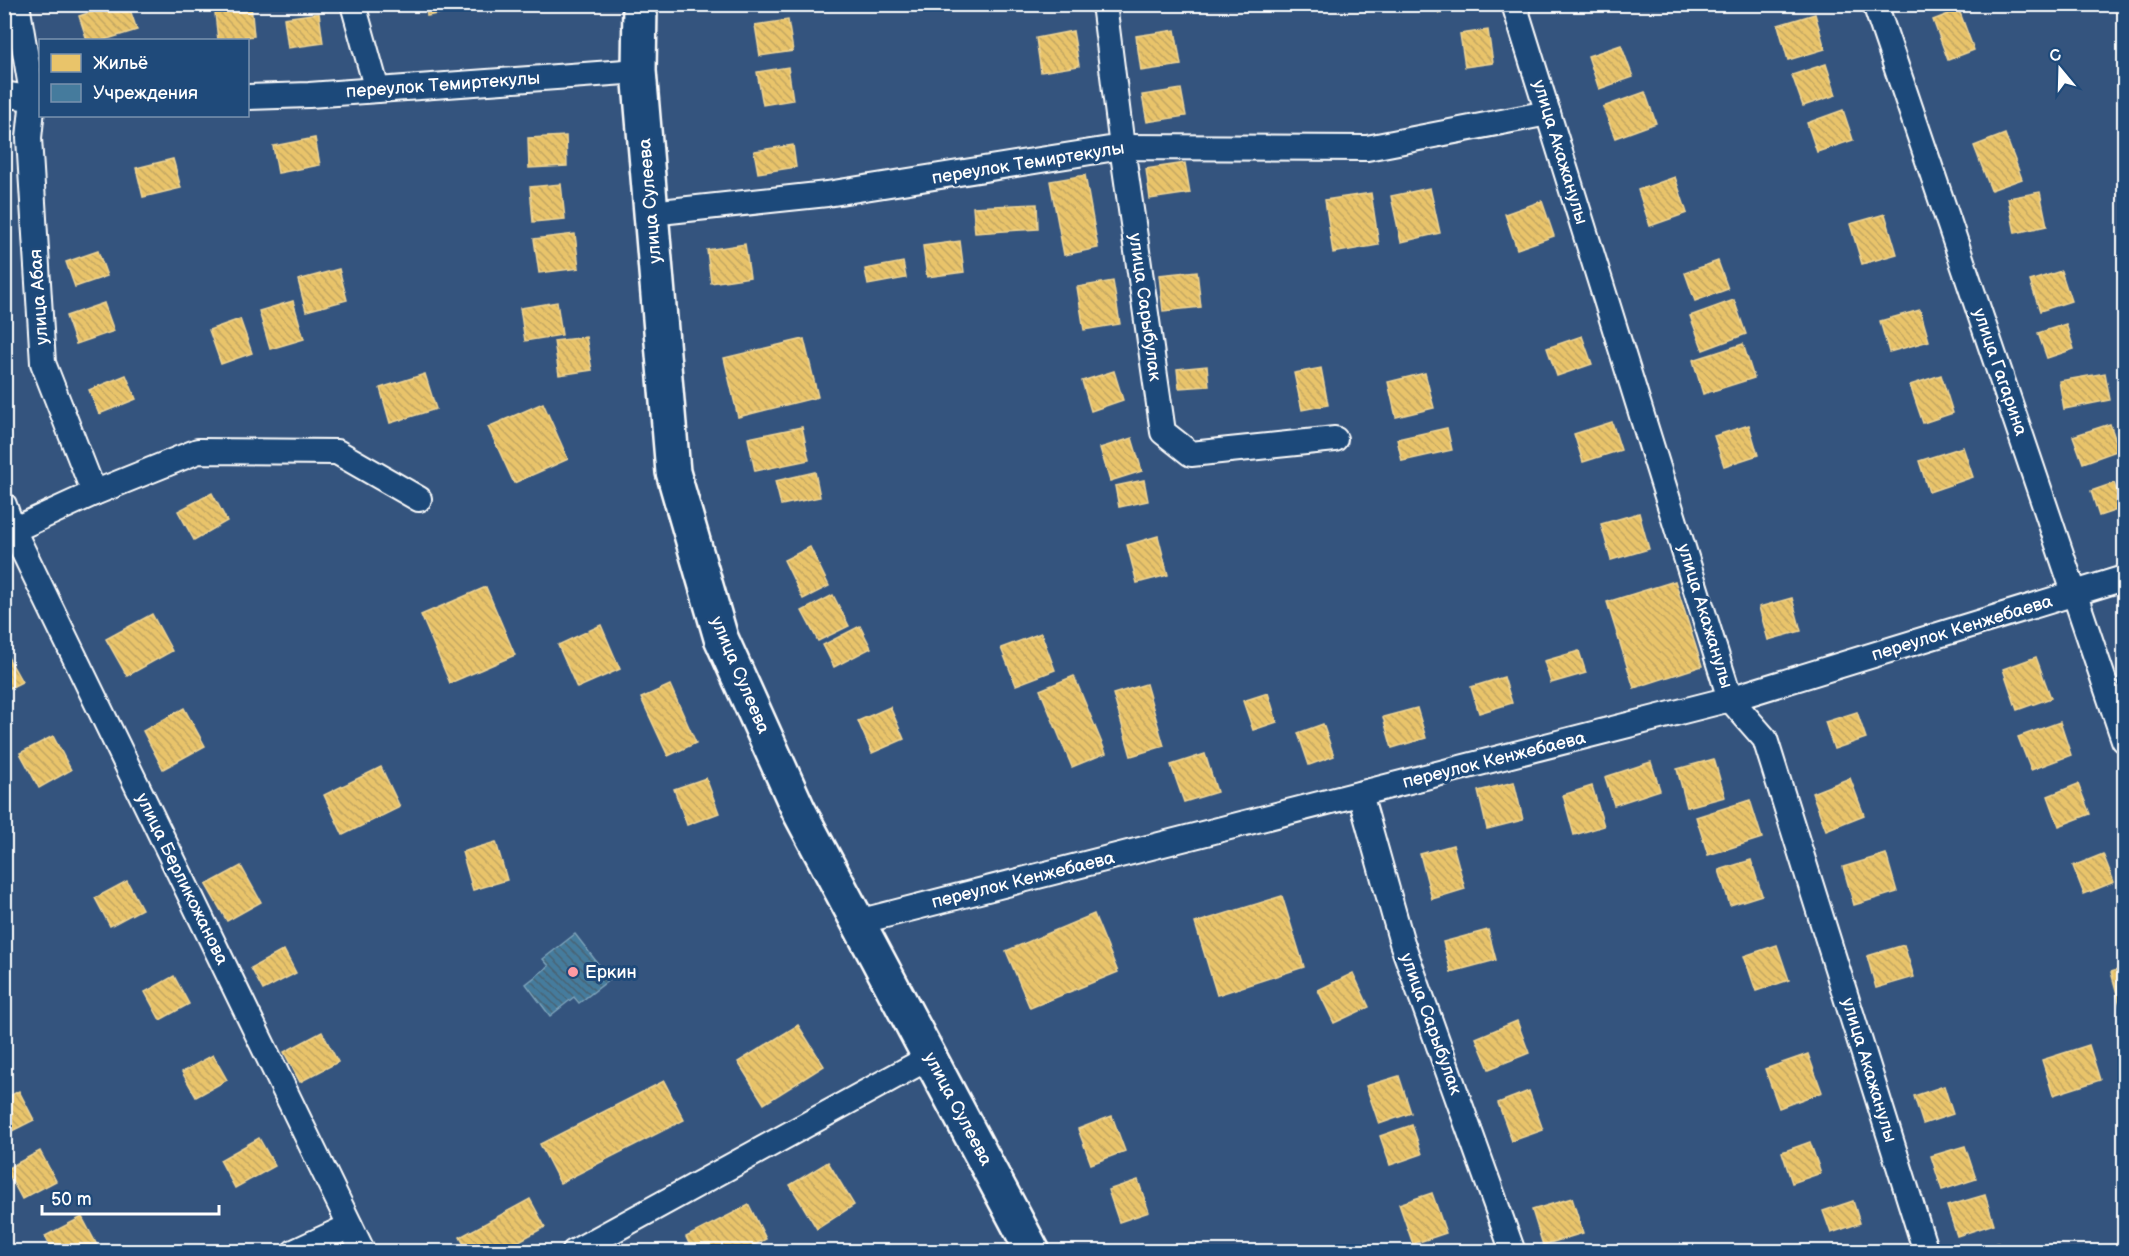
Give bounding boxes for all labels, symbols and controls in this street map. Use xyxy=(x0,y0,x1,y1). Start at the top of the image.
legend xyxy=(39,39,249,117)
north arrow xyxy=(2030,39,2090,99)
text: С xyxy=(2047,45,2064,67)
text: Жильё xyxy=(93,53,148,74)
street label: переулок Темиртекулы xyxy=(345,68,541,102)
street label: улица Акажанулы xyxy=(1528,77,1592,227)
text: Учреждения xyxy=(93,83,198,104)
street label: улица Сулеева xyxy=(634,137,666,264)
street label: переулок Темиртекулы xyxy=(930,137,1126,189)
street label: улица Сарыбулак xyxy=(1124,232,1166,383)
street label: улица Абая xyxy=(25,248,53,346)
street label: улица Гагарина xyxy=(1968,305,2032,439)
street label: улица Акажанулы xyxy=(1673,541,1737,691)
street label: переулок Кенжебаева xyxy=(1869,590,2055,666)
street label: улица Сулеева xyxy=(706,613,774,737)
street label: переулок Кенжебаева xyxy=(1400,727,1588,793)
street label: улица Берликожанова xyxy=(131,790,233,969)
street label: переулок Кенжебаева xyxy=(929,847,1117,913)
street label: улица Сарыбулак xyxy=(1396,950,1467,1098)
place label: Еркин xyxy=(585,962,637,983)
marker: Еркин xyxy=(566,965,580,979)
street label: улица Акажанулы xyxy=(1837,995,1901,1145)
street label: улица Сулеева xyxy=(919,1049,997,1170)
scale bar xyxy=(42,1178,219,1216)
text: 50 m xyxy=(51,1189,92,1210)

